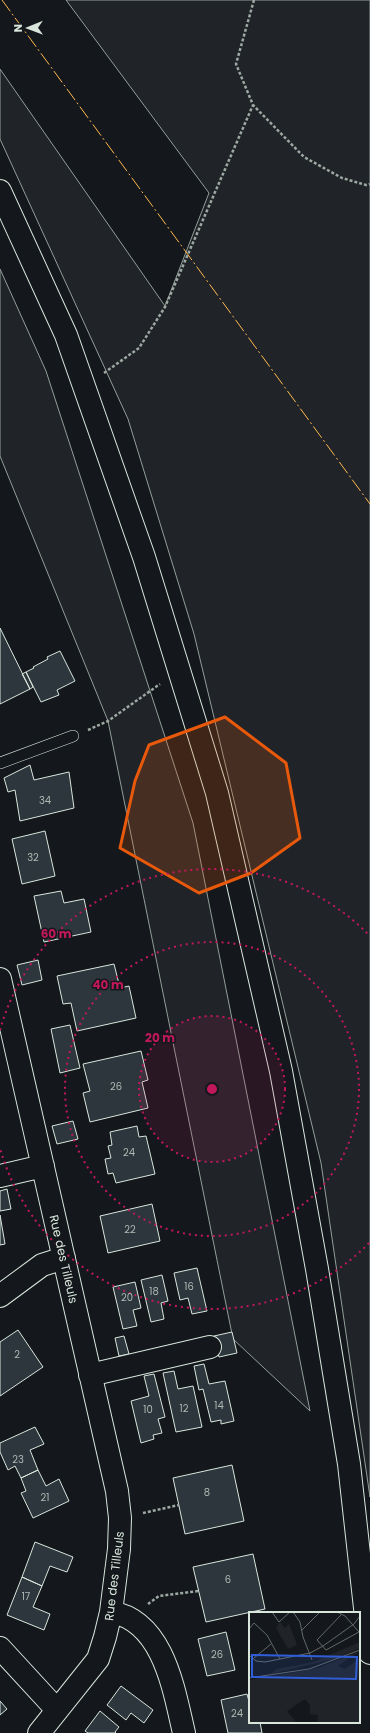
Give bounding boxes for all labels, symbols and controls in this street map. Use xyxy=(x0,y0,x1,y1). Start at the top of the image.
north arrow xyxy=(8,8,48,48)
text: N xyxy=(10,24,26,32)
house number: 34 xyxy=(39,793,51,808)
house number: 32 xyxy=(27,850,39,865)
text: 60 m xyxy=(41,925,72,942)
text: 40 m xyxy=(92,976,124,993)
text: 20 m xyxy=(145,1029,175,1046)
house number: 26 xyxy=(110,1079,122,1094)
centre of rings xyxy=(205,1082,219,1096)
house number: 24 xyxy=(123,1145,135,1160)
street label: Rue des Tilleuls xyxy=(46,1213,82,1305)
house number: 22 xyxy=(124,1222,136,1237)
house number: 16 xyxy=(184,1279,194,1294)
house number: 18 xyxy=(149,1284,159,1299)
house number: 20 xyxy=(121,1290,133,1305)
house number: 2 xyxy=(14,1347,20,1362)
house number: 14 xyxy=(214,1398,224,1413)
house number: 12 xyxy=(180,1401,189,1416)
house number: 10 xyxy=(143,1402,153,1417)
house number: 23 xyxy=(12,1452,24,1467)
house number: 8 xyxy=(204,1485,210,1500)
house number: 21 xyxy=(41,1490,49,1505)
street label: Rue des Tilleuls xyxy=(100,1530,128,1622)
house number: 6 xyxy=(225,1572,231,1587)
house number: 17 xyxy=(22,1589,31,1604)
inset map xyxy=(249,1612,360,1723)
house number: 26 xyxy=(211,1647,223,1662)
house number: 24 xyxy=(231,1706,243,1721)

